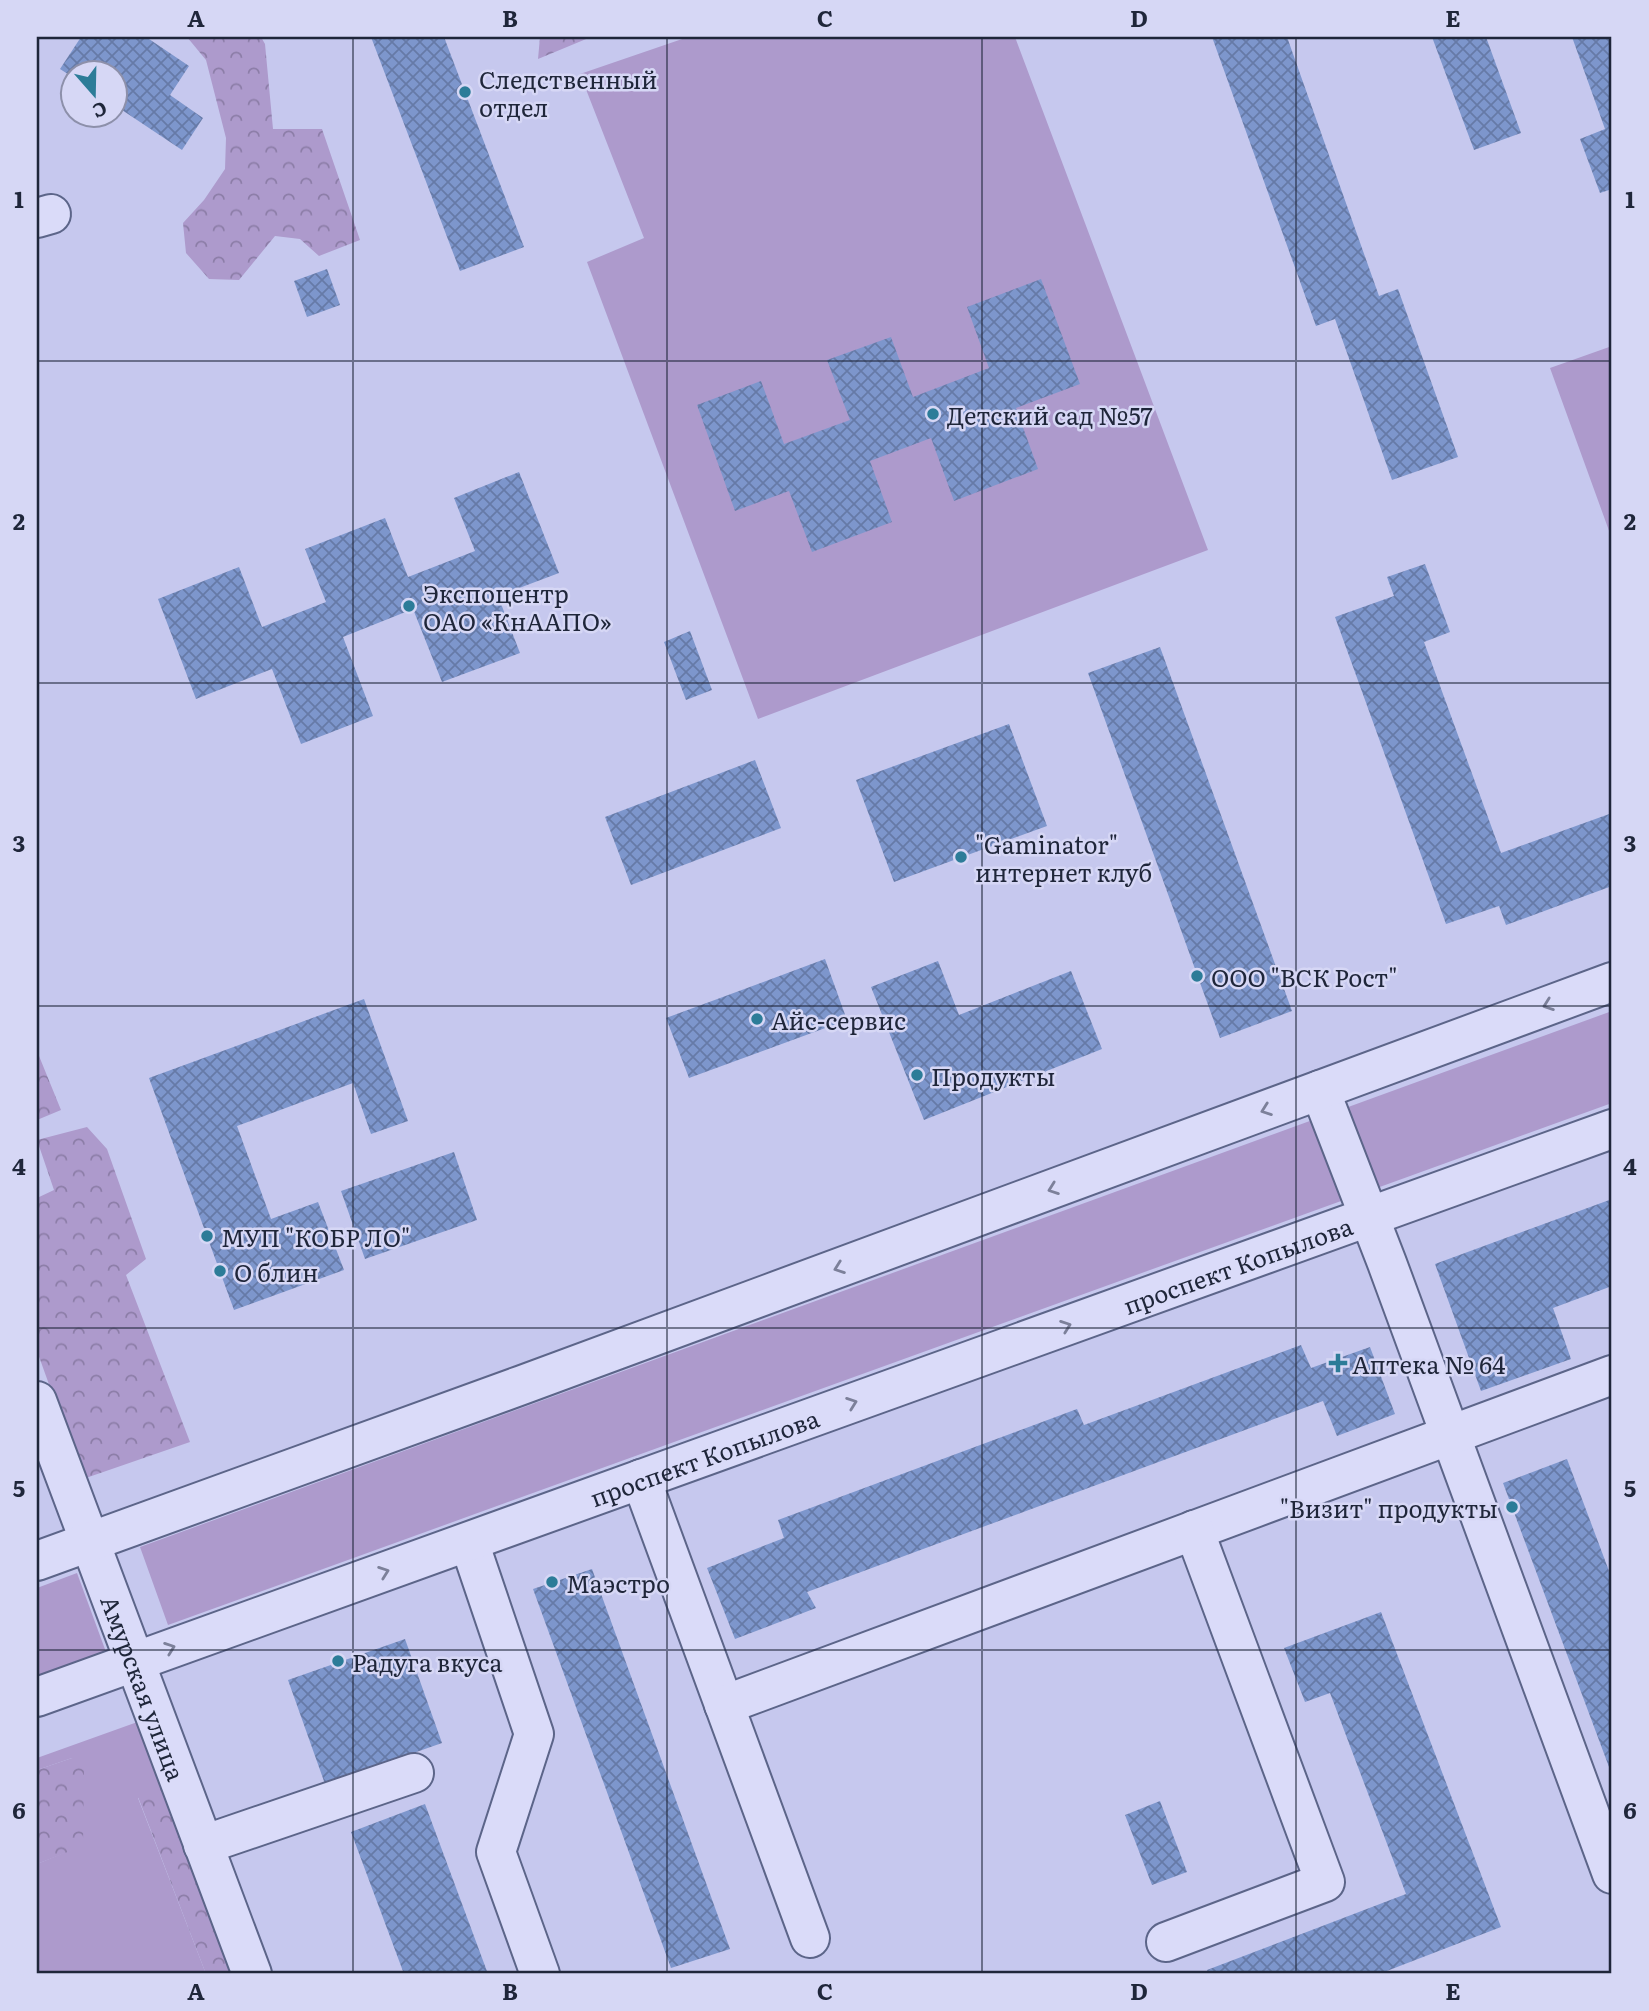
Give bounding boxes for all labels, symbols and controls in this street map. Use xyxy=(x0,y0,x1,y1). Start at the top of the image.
text: A xyxy=(187,0,205,34)
text: B xyxy=(502,0,518,34)
text: C xyxy=(817,0,833,34)
text: D xyxy=(1130,0,1148,34)
text: E xyxy=(1445,0,1461,34)
north arrow xyxy=(60,60,130,130)
place label: Следственный отдел xyxy=(479,61,657,124)
marker: Следственный отдел xyxy=(457,84,473,100)
text: С xyxy=(89,95,111,126)
text: 1 xyxy=(14,181,24,215)
text: 1 xyxy=(1625,181,1635,215)
place label: Детский сад №57 xyxy=(947,397,1153,432)
marker: Детский сад №57 xyxy=(925,406,941,422)
text: 2 xyxy=(13,503,25,537)
text: 2 xyxy=(1624,503,1636,537)
place label: Экспоцентр ОАО «КнААПО» xyxy=(423,575,612,638)
marker: Экспоцентр ОАО «КнААПО» xyxy=(401,598,417,614)
text: 3 xyxy=(13,825,25,859)
text: 3 xyxy=(1624,825,1636,859)
place label: "Gaminator" интернет клуб xyxy=(975,826,1152,889)
marker: "Gaminator" интернет клуб xyxy=(953,849,969,865)
place label: ООО "ВСК Рост" xyxy=(1211,959,1398,994)
marker: ООО "ВСК Рост" xyxy=(1189,968,1205,984)
one-way arrow xyxy=(1543,997,1555,1011)
place label: Айс-сервис xyxy=(771,1002,906,1037)
marker: Айс-сервис xyxy=(749,1011,765,1027)
place label: Продукты xyxy=(931,1058,1055,1093)
marker: Продукты xyxy=(909,1067,925,1083)
one-way arrow xyxy=(1261,1102,1273,1116)
text: 4 xyxy=(12,1148,26,1182)
text: 4 xyxy=(1623,1148,1637,1182)
one-way arrow xyxy=(1047,1181,1059,1195)
street label: проспект Копылова xyxy=(1118,1207,1357,1322)
place label: МУП "КОБР ЛО" xyxy=(221,1219,410,1254)
marker: МУП "КОБР ЛО" xyxy=(199,1228,215,1244)
place label: О блин xyxy=(234,1254,318,1289)
one-way arrow xyxy=(834,1259,846,1273)
marker: О блин xyxy=(212,1263,228,1279)
one-way arrow xyxy=(1059,1320,1071,1334)
place label: Аптека № 64 xyxy=(1352,1346,1505,1381)
marker: Аптека № 64 xyxy=(1330,1355,1346,1371)
one-way arrow xyxy=(845,1398,857,1412)
street label: проспект Копылова xyxy=(584,1399,823,1514)
text: 5 xyxy=(13,1470,25,1504)
text: 5 xyxy=(1624,1470,1636,1504)
place label: "Визит" продукты xyxy=(1280,1490,1498,1525)
marker: "Визит" продукты xyxy=(1504,1499,1520,1515)
place label: Маэстро xyxy=(566,1565,670,1600)
one-way arrow xyxy=(378,1566,390,1580)
marker: Маэстро xyxy=(544,1574,560,1590)
street label: Амурская улица xyxy=(94,1590,195,1785)
one-way arrow xyxy=(163,1642,175,1656)
place label: Радуга вкуса xyxy=(352,1644,502,1679)
marker: Радуга вкуса xyxy=(330,1653,346,1669)
text: 6 xyxy=(12,1792,26,1826)
text: 6 xyxy=(1623,1792,1637,1826)
text: A xyxy=(187,1973,205,2007)
text: B xyxy=(502,1973,518,2007)
text: C xyxy=(817,1973,833,2007)
text: D xyxy=(1130,1973,1148,2007)
text: E xyxy=(1445,1973,1461,2007)

